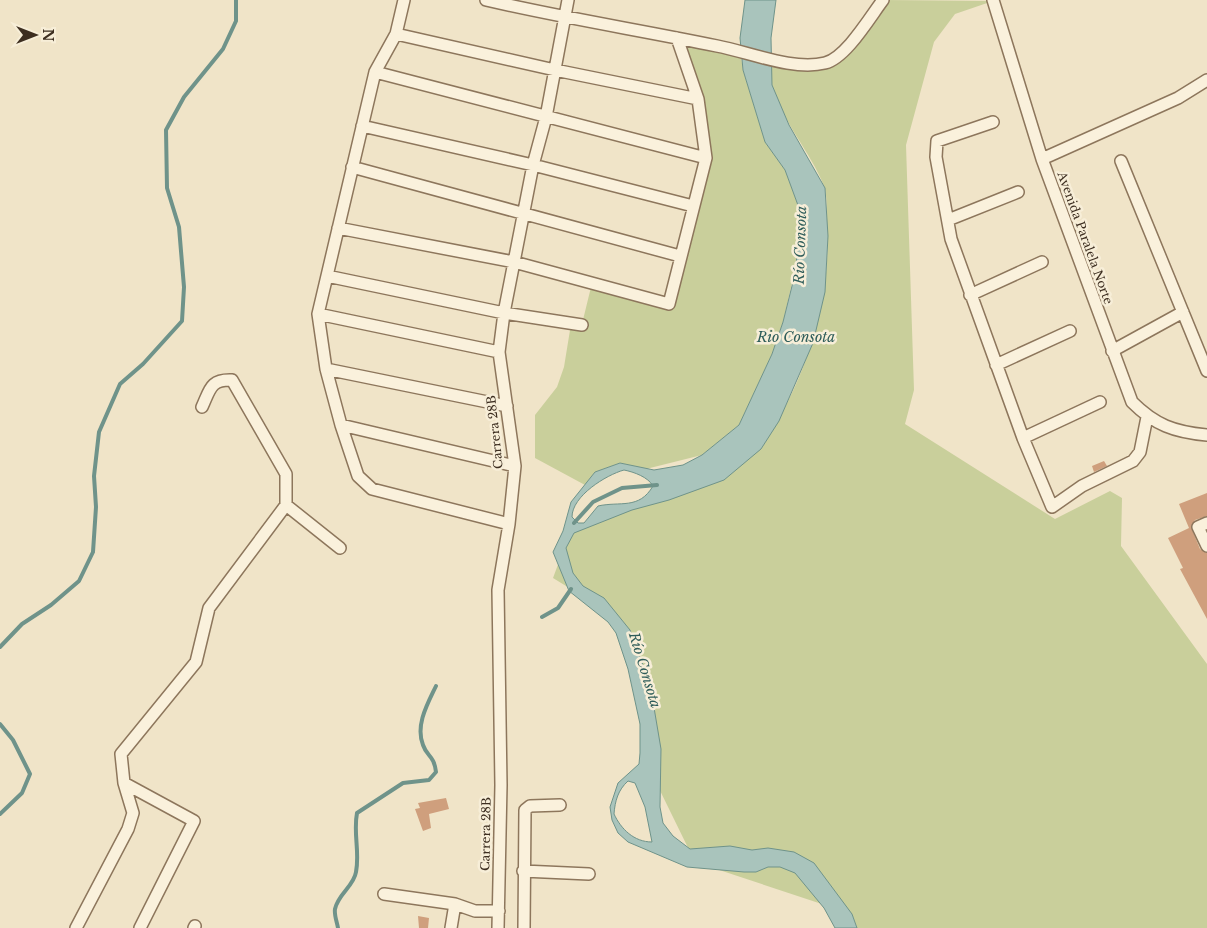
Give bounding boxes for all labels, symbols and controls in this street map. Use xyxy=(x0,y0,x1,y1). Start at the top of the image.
north arrow xyxy=(10,10,60,60)
text: N xyxy=(39,28,57,42)
street label: Avenida Paralela Norte xyxy=(1054,168,1117,306)
water label: Río Consota xyxy=(790,205,810,286)
water label: Rio Consota xyxy=(756,328,835,346)
street label: Carrera 28B xyxy=(483,394,506,470)
water label: Río Consota xyxy=(625,629,665,710)
street label: Carrera 28B xyxy=(477,797,494,871)

